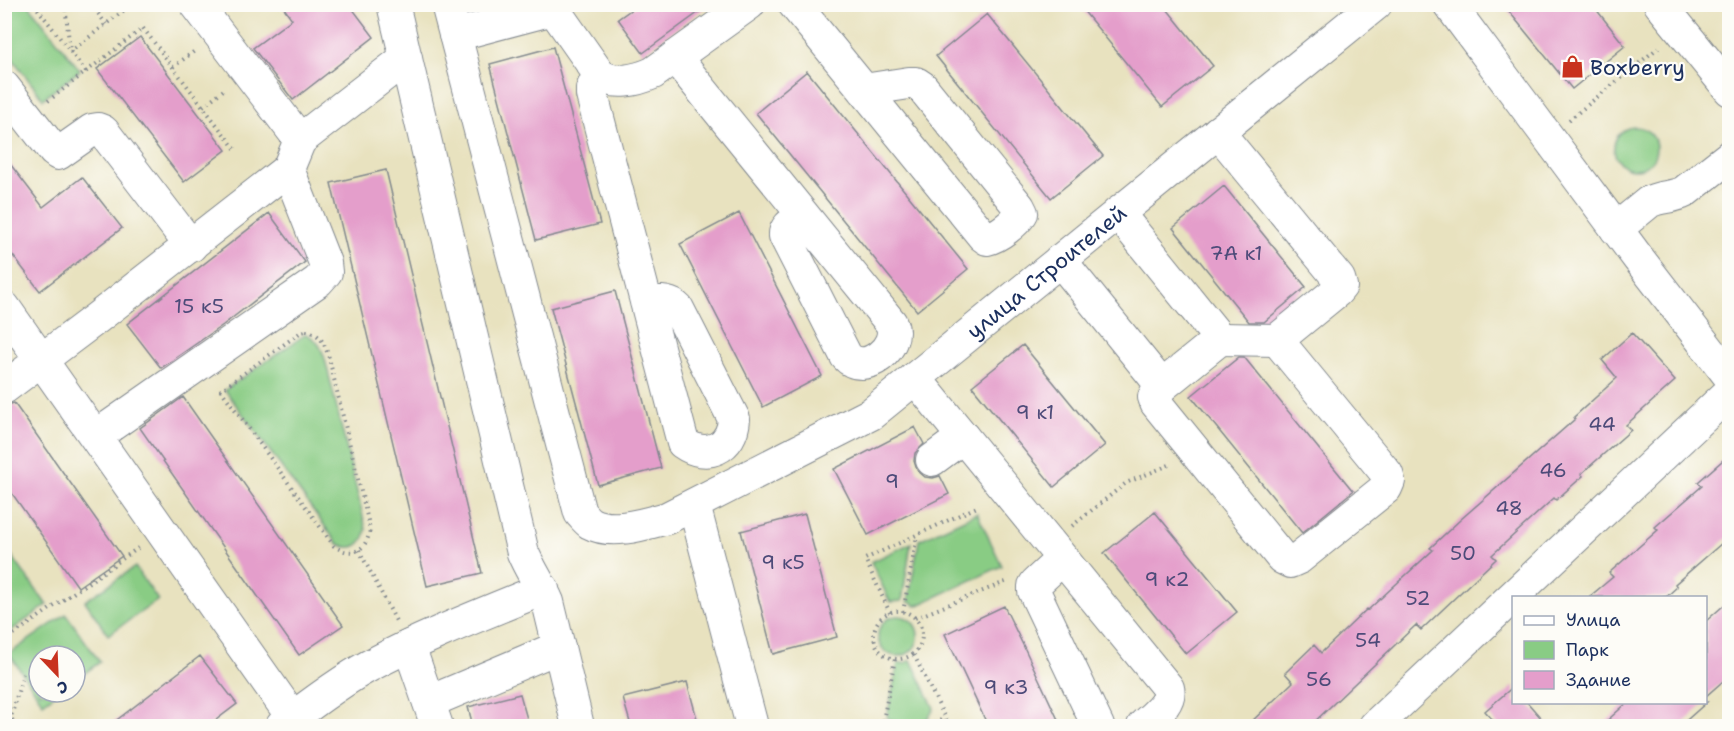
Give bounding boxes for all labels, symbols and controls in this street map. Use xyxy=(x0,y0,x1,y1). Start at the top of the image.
place label: Boxberry xyxy=(1590,53,1685,82)
shop icon: Boxberry xyxy=(1559,54,1585,80)
street label: улица Строителей xyxy=(960,198,1132,345)
house number: 7А к1 xyxy=(1209,240,1263,266)
house number: 15 к5 xyxy=(174,293,224,319)
house number: 9 к1 xyxy=(1016,399,1054,425)
house number: 44 xyxy=(1588,411,1616,437)
house number: 46 xyxy=(1539,457,1567,483)
house number: 9 xyxy=(885,468,899,494)
house number: 48 xyxy=(1495,495,1523,521)
house number: 50 xyxy=(1450,540,1476,566)
house number: 9 к5 xyxy=(761,549,805,575)
house number: 9 к2 xyxy=(1145,566,1189,592)
house number: 52 xyxy=(1405,585,1431,611)
legend xyxy=(1512,596,1707,704)
text: Улица xyxy=(1566,608,1620,632)
house number: 54 xyxy=(1355,627,1381,653)
text: Парк xyxy=(1566,638,1609,662)
north arrow xyxy=(27,644,87,704)
house number: 56 xyxy=(1306,666,1332,692)
text: Здание xyxy=(1566,668,1631,692)
house number: 9 к3 xyxy=(984,674,1028,700)
text: С xyxy=(54,676,71,699)

